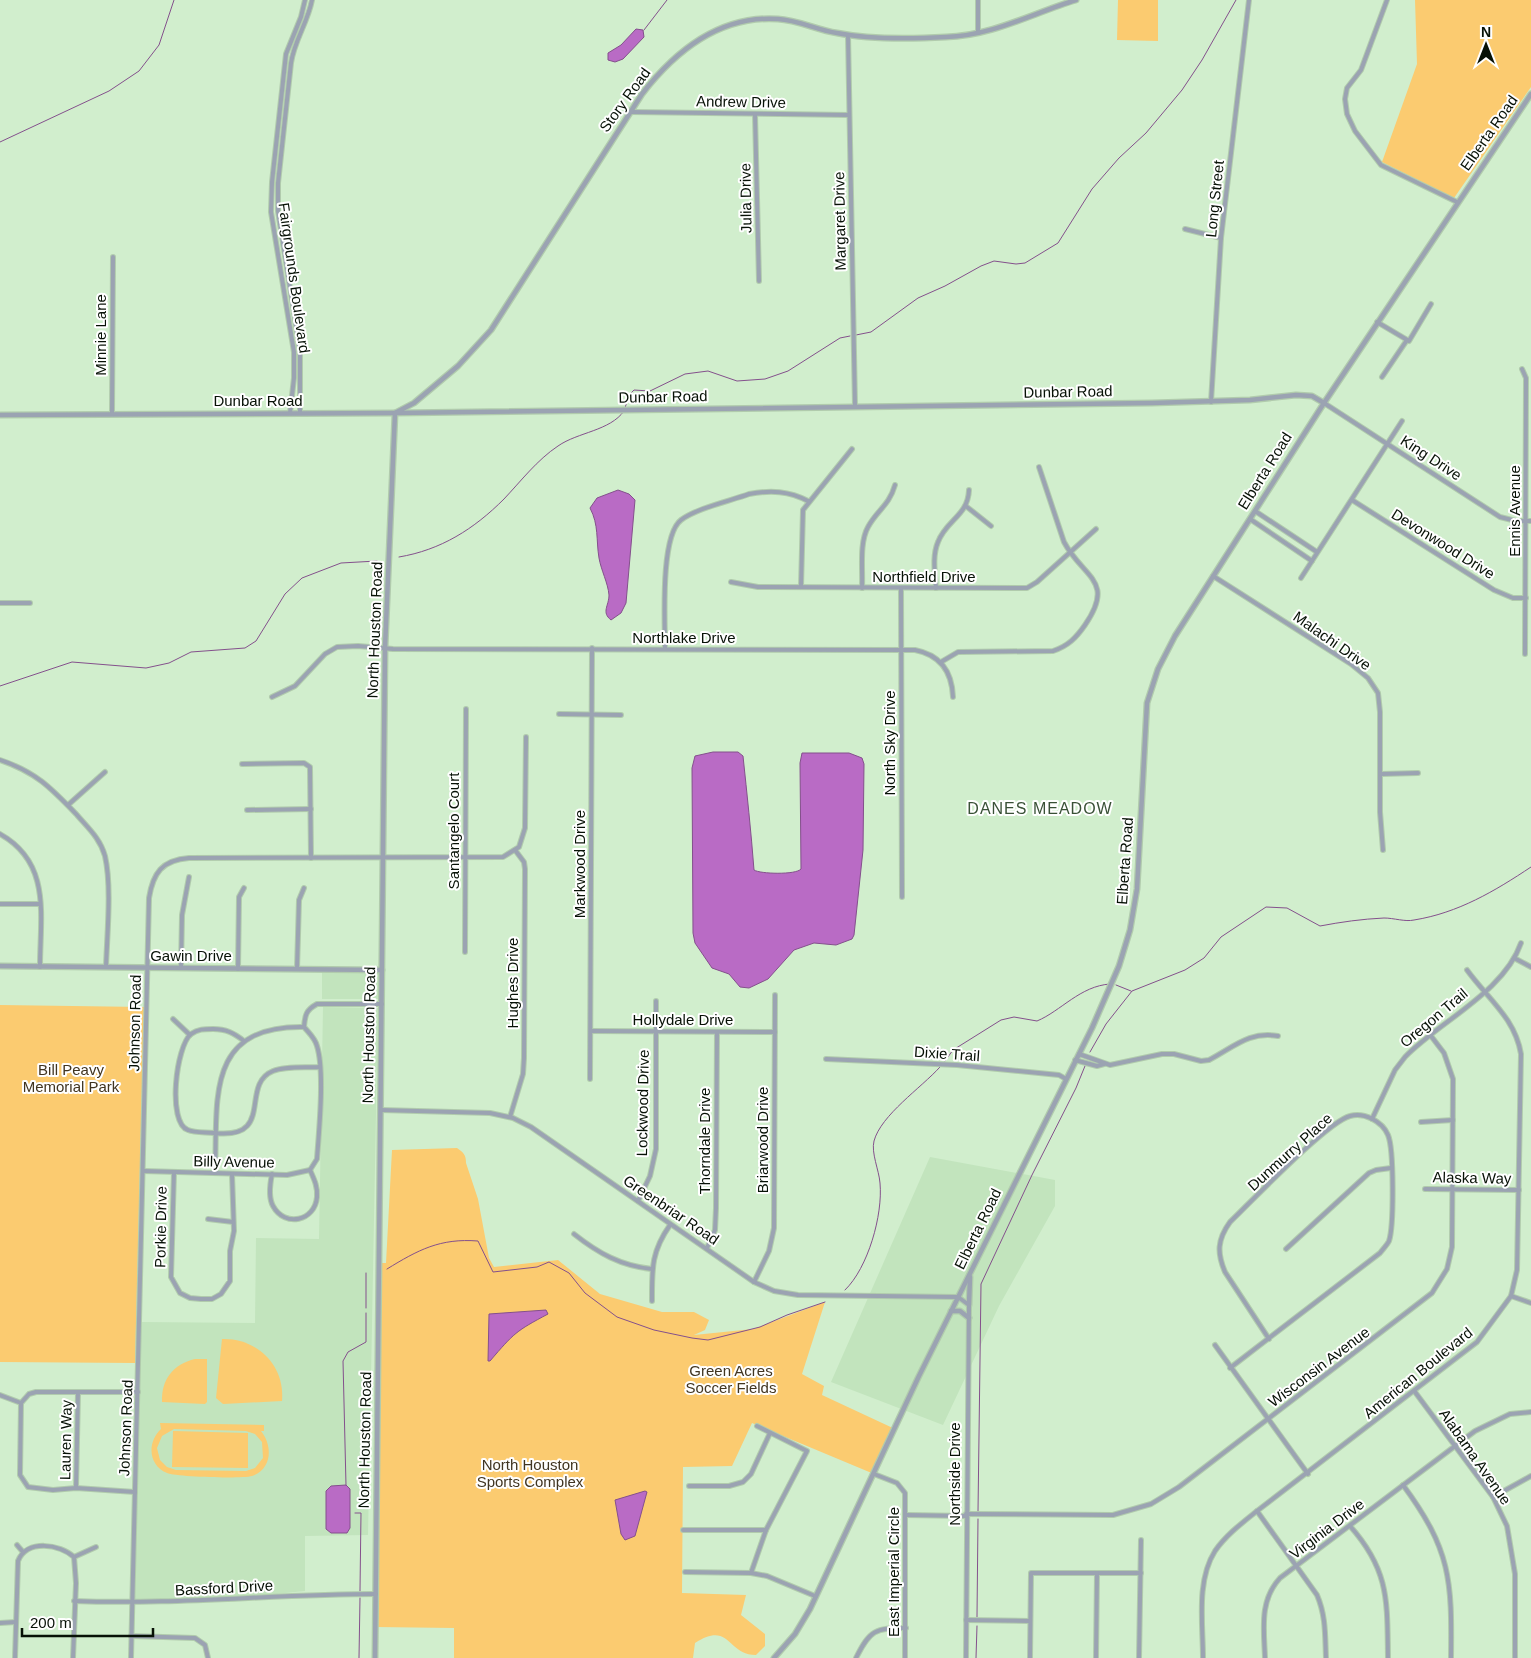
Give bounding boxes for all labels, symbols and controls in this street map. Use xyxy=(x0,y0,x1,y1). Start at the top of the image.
north arrow xyxy=(1461,20,1511,70)
text: N xyxy=(1481,24,1491,40)
street label: Story Road xyxy=(596,64,654,135)
street label: Andrew Drive xyxy=(696,92,786,111)
street label: Elberta Road xyxy=(1457,92,1521,173)
street label: Long Street xyxy=(1202,159,1227,238)
street label: Julia Drive xyxy=(736,163,755,233)
street label: Margaret Drive xyxy=(830,171,849,271)
street label: Fairgrounds Boulevard xyxy=(276,202,313,354)
street label: Minnie Lane xyxy=(92,294,109,376)
street label: Dunbar Road xyxy=(1023,382,1113,401)
street label: Dunbar Road xyxy=(618,387,708,406)
street label: Dunbar Road xyxy=(213,392,303,409)
street label: Elberta Road xyxy=(1234,429,1295,512)
street label: King Drive xyxy=(1398,432,1465,484)
street label: Ennis Avenue xyxy=(1506,465,1523,557)
street label: Devonwood Drive xyxy=(1389,505,1498,582)
street label: North Houston Road xyxy=(364,561,385,699)
street label: Northfield Drive xyxy=(872,568,976,585)
street label: Malachi Drive xyxy=(1290,608,1374,674)
street label: Northlake Drive xyxy=(632,629,736,646)
street label: North Sky Drive xyxy=(881,690,898,796)
street label: Santangelo Court xyxy=(445,772,462,889)
district label: DANES MEADOW xyxy=(967,800,1113,817)
street label: Markwood Drive xyxy=(571,810,588,918)
street label: Elberta Road xyxy=(1113,817,1136,905)
street label: Hughes Drive xyxy=(504,938,521,1028)
street label: Gawin Drive xyxy=(150,947,232,964)
street label: North Houston Road xyxy=(359,966,378,1104)
street label: Johnson Road xyxy=(125,974,144,1072)
street label: Oregon Trail xyxy=(1397,985,1471,1051)
street label: Hollydale Drive xyxy=(633,1011,733,1028)
street label: Dixie Trail xyxy=(914,1043,980,1064)
street label: Lockwood Drive xyxy=(633,1049,652,1156)
park label: Bill Peavy Memorial Park xyxy=(23,1061,120,1095)
street label: Briarwood Drive xyxy=(754,1087,771,1193)
street label: Thorndale Drive xyxy=(696,1088,713,1194)
street label: Dunmurry Place xyxy=(1244,1109,1335,1194)
street label: Billy Avenue xyxy=(193,1152,275,1171)
street label: Alaska Way xyxy=(1433,1168,1512,1187)
street label: Greenbriar Road xyxy=(620,1171,722,1248)
street label: Porkie Drive xyxy=(151,1186,170,1268)
street label: Elberta Road xyxy=(951,1186,1004,1272)
street label: Wisconsin Avenue xyxy=(1265,1323,1373,1410)
street label: American Boulevard xyxy=(1360,1324,1476,1422)
park label: Green Acres Soccer Fields xyxy=(686,1362,776,1396)
street label: North Houston Road xyxy=(355,1371,374,1509)
street label: Johnson Road xyxy=(115,1379,136,1477)
street label: Lauren Way xyxy=(56,1399,75,1480)
street label: Alabama Avenue xyxy=(1436,1405,1515,1508)
street label: Northside Drive xyxy=(946,1422,963,1526)
park label: North Houston Sports Complex xyxy=(477,1456,584,1490)
street label: Virginia Drive xyxy=(1286,1495,1367,1562)
street label: East Imperial Circle xyxy=(885,1507,902,1637)
street label: Bassford Drive xyxy=(174,1576,274,1599)
scale bar xyxy=(22,1606,154,1638)
text: 200 m xyxy=(30,1614,72,1631)

